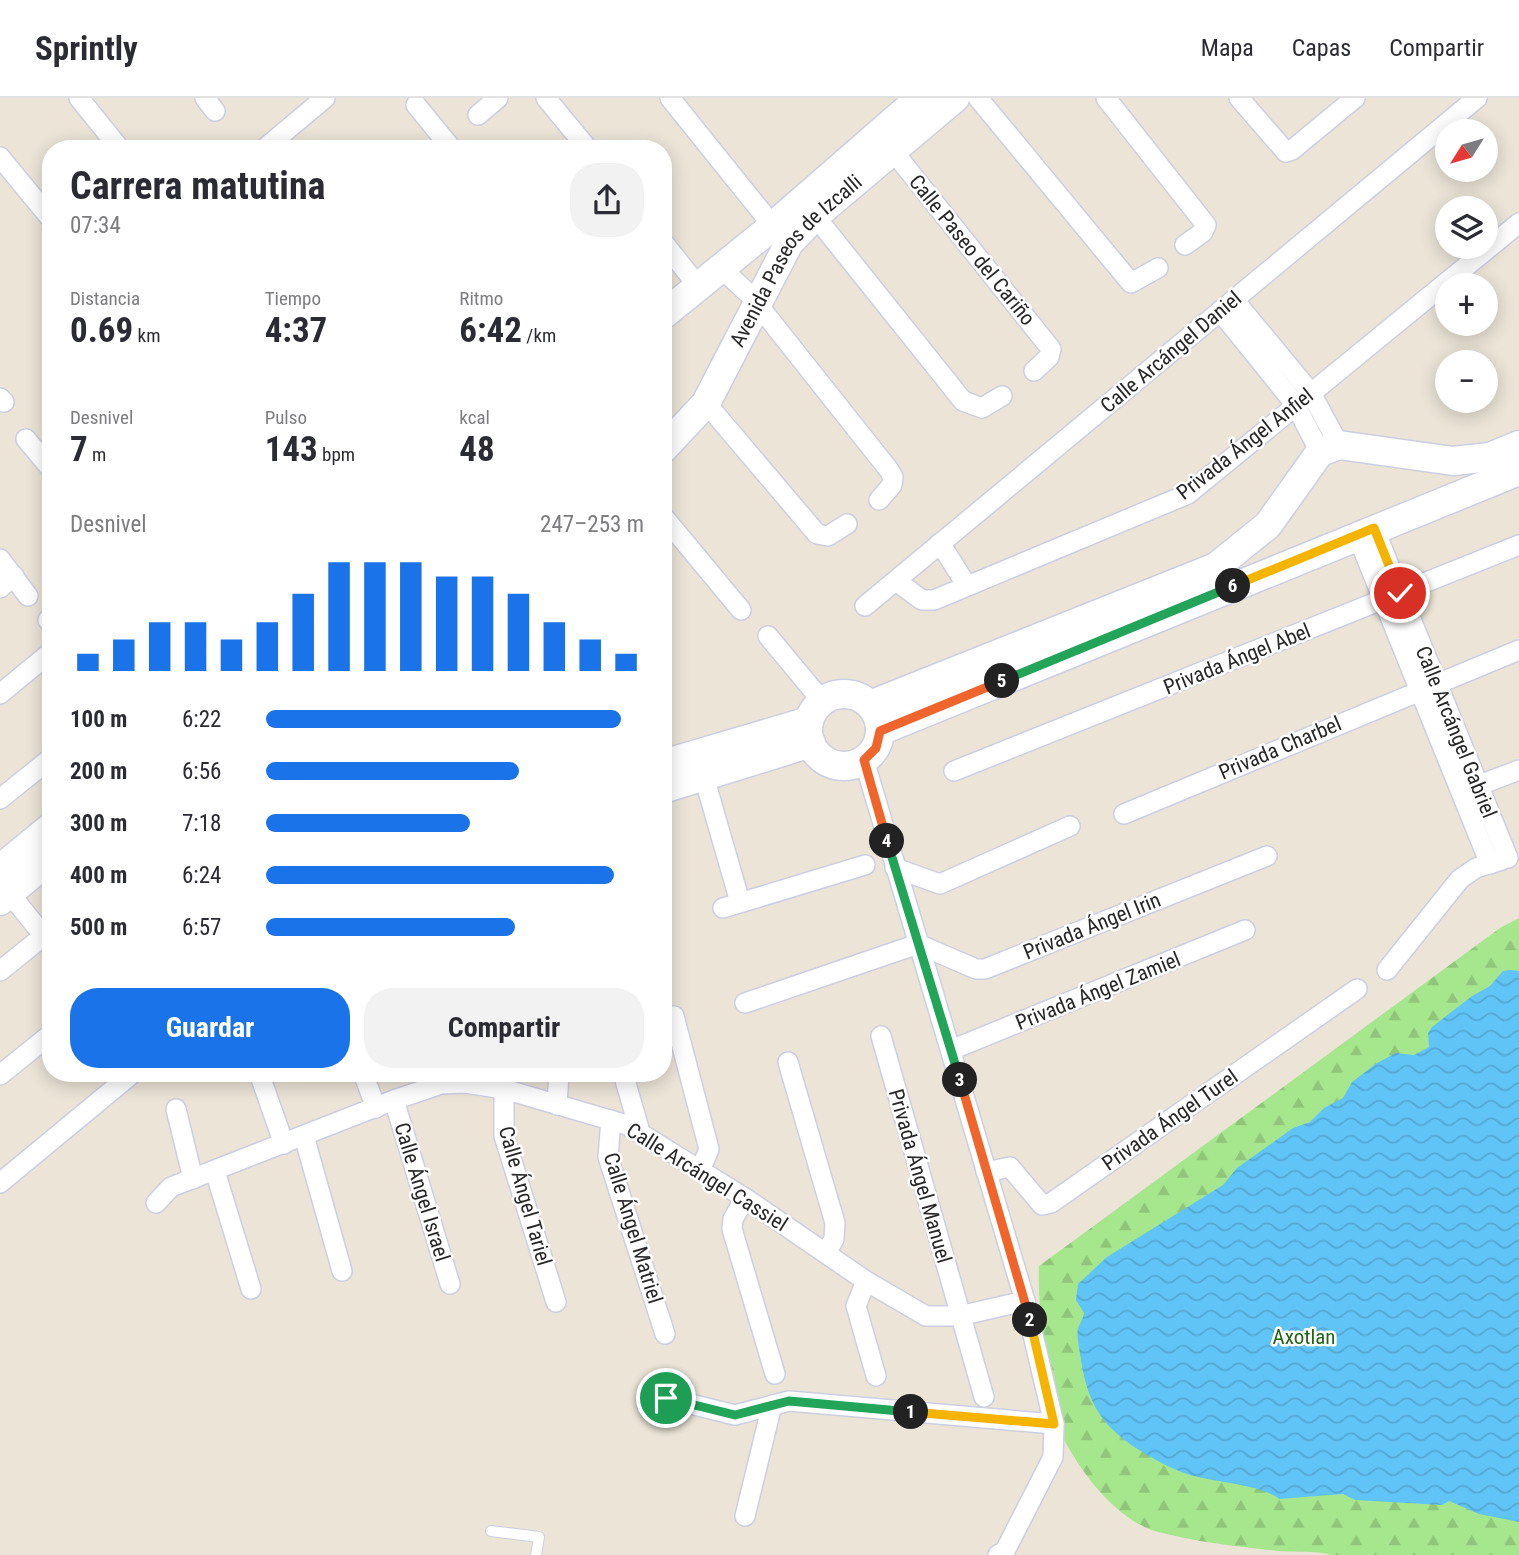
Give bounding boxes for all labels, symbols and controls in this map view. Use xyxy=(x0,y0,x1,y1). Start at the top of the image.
text: Sprintly xyxy=(35,29,138,68)
text: Mapa xyxy=(1201,34,1254,62)
text: Capas xyxy=(1292,34,1351,62)
text: Compartir xyxy=(1389,34,1484,62)
north arrow xyxy=(1435,119,1498,182)
map controls xyxy=(1435,119,1498,413)
button: share xyxy=(570,163,644,237)
text: Carrera matutina xyxy=(70,164,326,208)
street label: Avenida Paseos de Izcalli xyxy=(725,170,867,351)
street label: Calle Paseo del Cariño xyxy=(904,170,1040,330)
button: layers xyxy=(1435,196,1498,259)
text: 07:34 xyxy=(70,212,121,239)
button: + xyxy=(1435,273,1498,336)
street label: Calle Arcángel Daniel xyxy=(1096,286,1246,418)
text: Distancia xyxy=(70,287,140,310)
text: Tiempo xyxy=(265,287,321,310)
text: Ritmo xyxy=(459,287,503,310)
text: 0.69 xyxy=(70,310,133,351)
text: 4:37 xyxy=(265,310,327,351)
text: 6:42 xyxy=(459,310,522,351)
text: km xyxy=(133,324,160,347)
text: /km xyxy=(522,324,556,347)
button: − xyxy=(1435,350,1498,413)
street label: Privada Ángel Anfiel xyxy=(1172,383,1318,505)
text: Desnivel xyxy=(70,406,133,429)
text: Pulso xyxy=(265,406,307,429)
text: kcal xyxy=(459,406,490,429)
text: 7 xyxy=(70,429,88,470)
text: 143 xyxy=(265,429,318,470)
text: 48 xyxy=(459,429,495,470)
text: m xyxy=(88,443,106,466)
text: bpm xyxy=(318,443,355,466)
text: Desnivel xyxy=(70,511,147,538)
text: 247–253 m xyxy=(540,511,644,538)
pin xyxy=(1370,563,1430,623)
pin: 6 xyxy=(1216,568,1250,603)
text: 6 xyxy=(1228,574,1237,597)
icon: check xyxy=(1381,574,1419,612)
street label: Privada Ángel Abel xyxy=(1160,619,1314,699)
street label: Calle Arcángel Gabriel xyxy=(1411,643,1501,821)
pin: 5 xyxy=(984,664,1020,698)
text: 5 xyxy=(997,669,1006,692)
text: 100 m xyxy=(70,706,127,733)
text: 6:22 xyxy=(182,706,221,733)
street label: Privada Charbel xyxy=(1215,711,1345,785)
text: 200 m xyxy=(70,758,127,785)
text: 6:56 xyxy=(182,758,221,785)
text: 300 m xyxy=(70,810,127,837)
text: 7:18 xyxy=(182,810,221,837)
pin: 4 xyxy=(870,824,904,858)
text: 4 xyxy=(882,829,891,852)
text: 400 m xyxy=(70,862,127,889)
text: 6:24 xyxy=(182,862,221,889)
street label: Privada Ángel Irin xyxy=(1020,888,1164,964)
text: 500 m xyxy=(70,914,127,941)
text: 6:57 xyxy=(182,914,221,941)
street label: Privada Ángel Zamiel xyxy=(1012,947,1184,1035)
button: Guardar xyxy=(70,988,350,1068)
button: Compartir xyxy=(364,988,644,1068)
pin: 3 xyxy=(942,1062,978,1098)
street label: Privada Ángel Turel xyxy=(1098,1064,1242,1176)
text: 3 xyxy=(955,1068,964,1091)
street label: Privada Ángel Manuel xyxy=(884,1086,956,1266)
street label: Calle Arcángel Cassiel xyxy=(622,1118,792,1236)
street label: Calle Ángel Israel xyxy=(389,1120,455,1264)
street label: Calle Ángel Tariel xyxy=(494,1124,556,1268)
street label: Calle Ángel Matriel xyxy=(599,1150,667,1306)
pin: 2 xyxy=(1012,1302,1048,1338)
text: 2 xyxy=(1025,1308,1034,1331)
park label: Axotlan xyxy=(1273,1325,1335,1349)
pin xyxy=(636,1368,696,1428)
icon: arrive xyxy=(647,1379,685,1417)
pin: 1 xyxy=(894,1394,928,1430)
text: 1 xyxy=(906,1400,915,1423)

